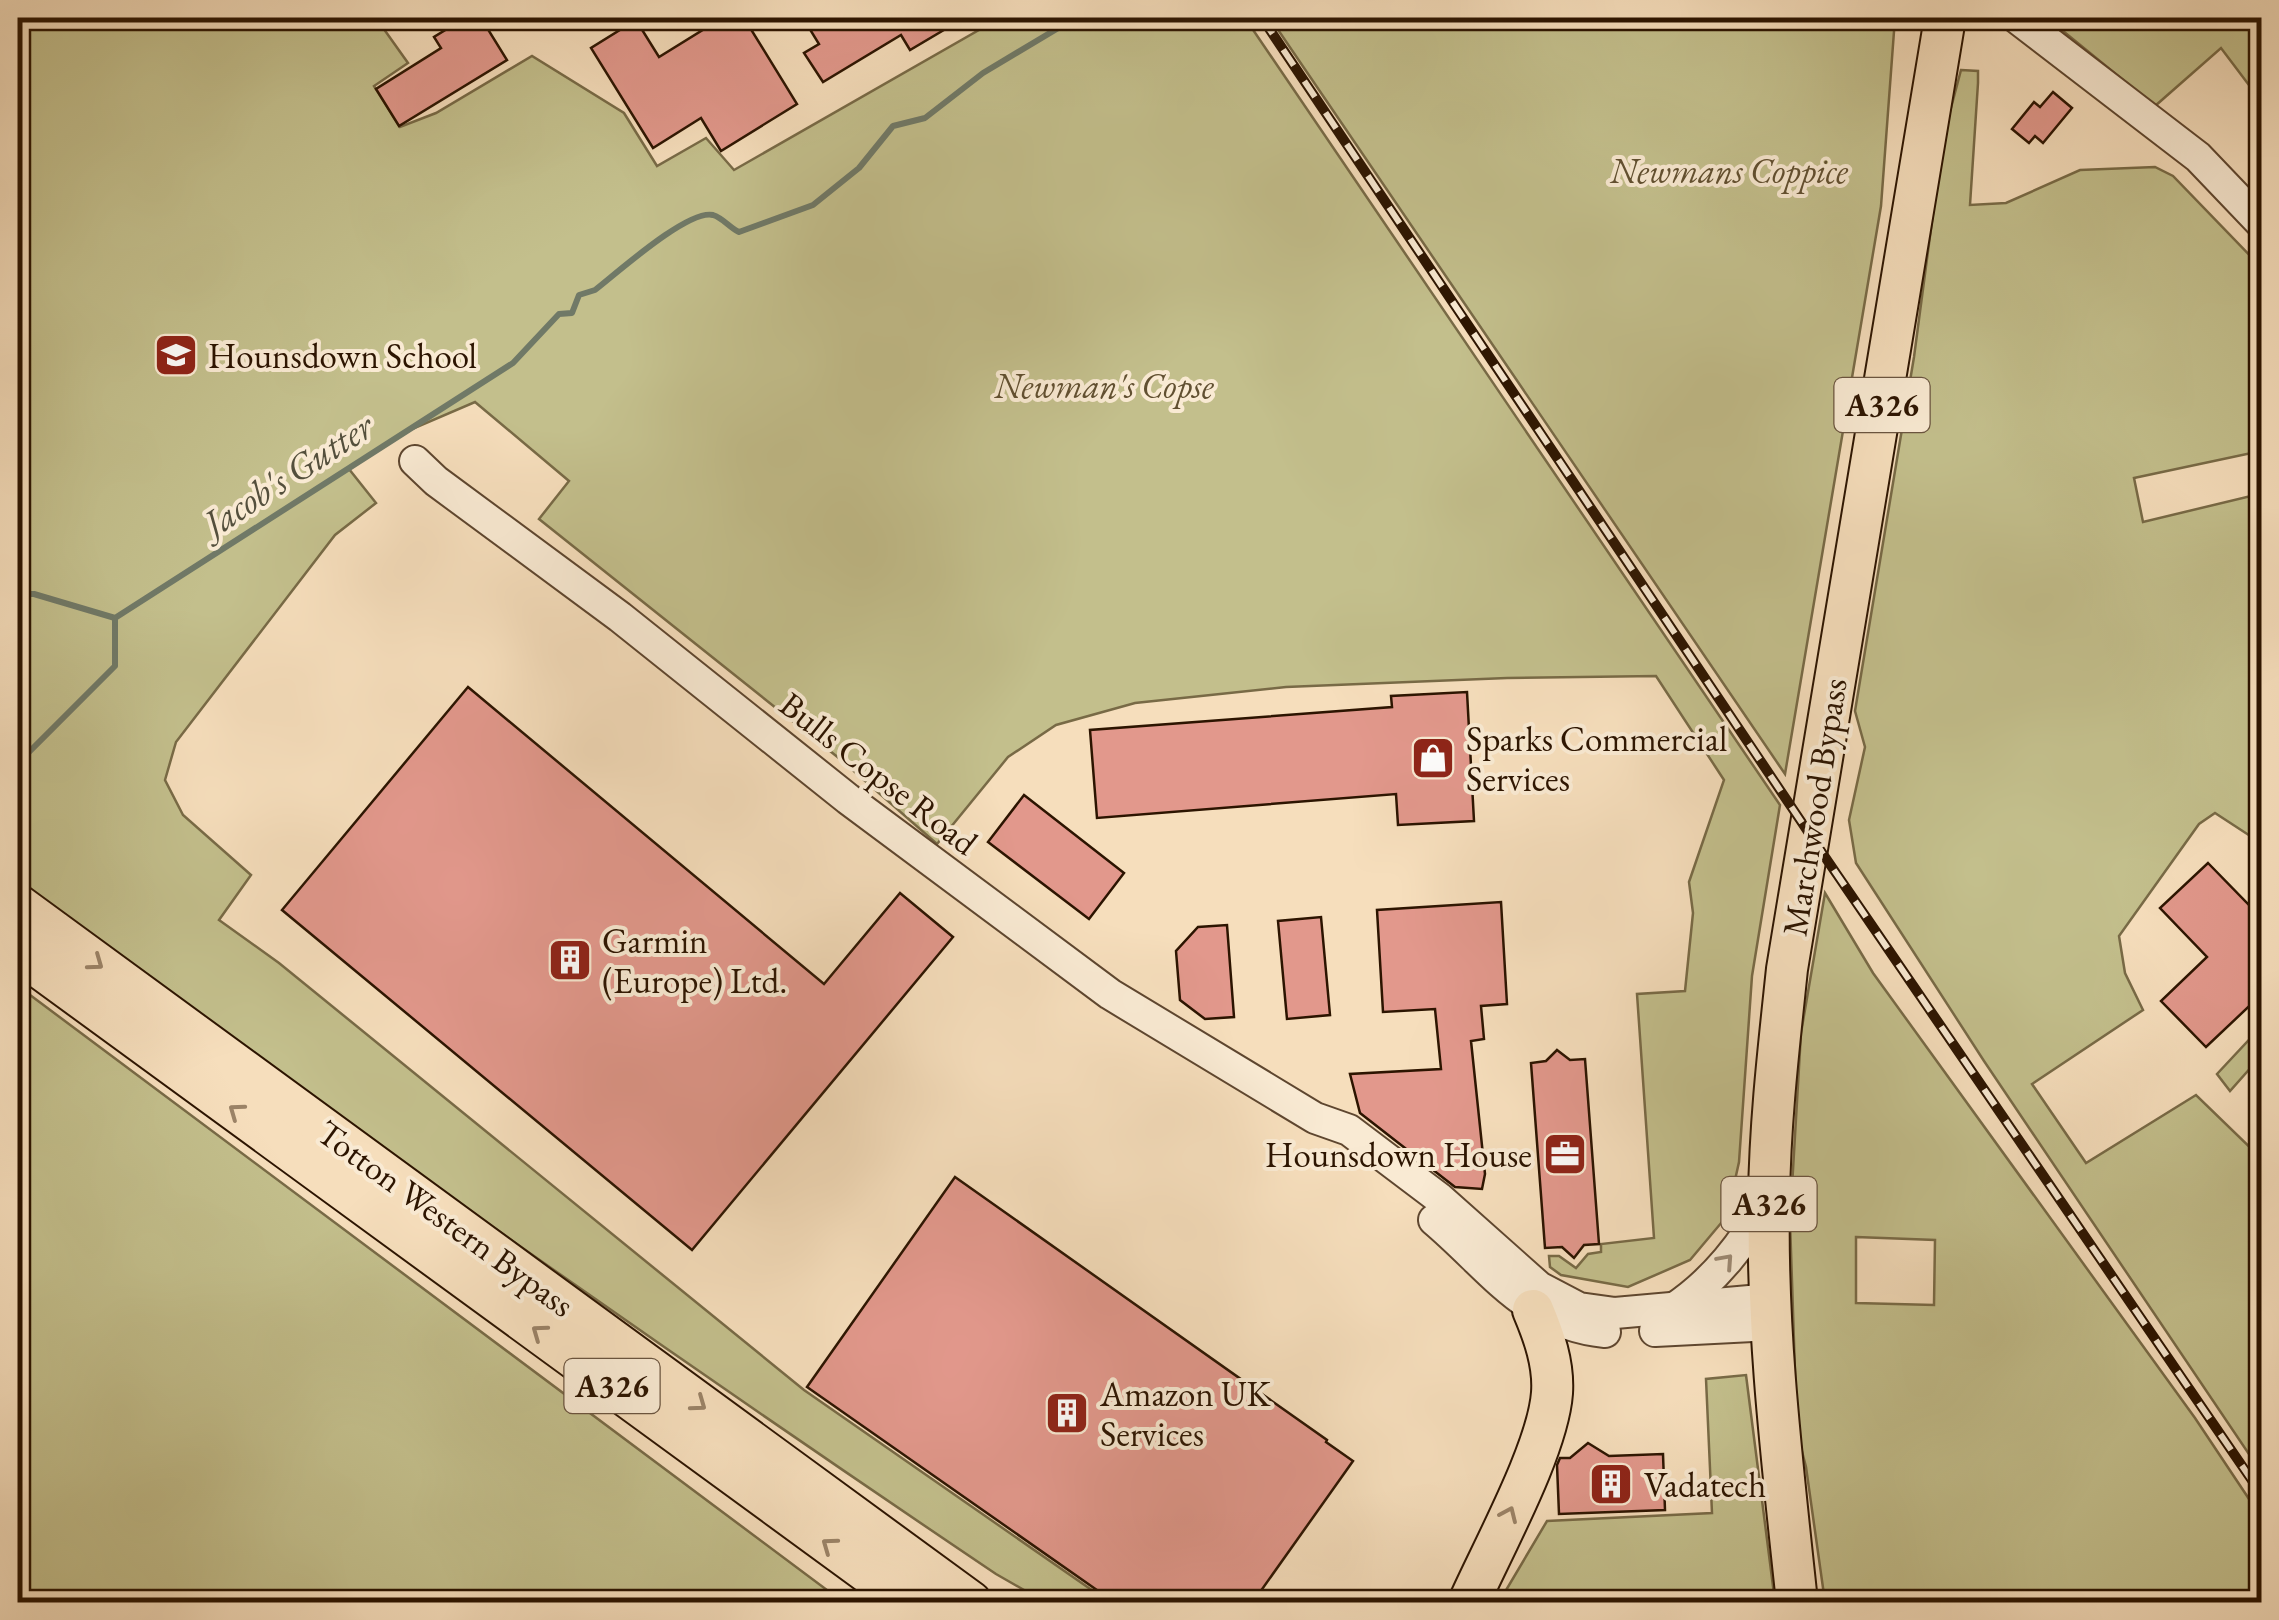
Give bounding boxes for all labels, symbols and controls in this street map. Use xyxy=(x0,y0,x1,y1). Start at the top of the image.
park label: Newmans Coppice xyxy=(1609,148,1849,194)
school or university icon: Hounsdown School xyxy=(153,332,199,378)
place label: Hounsdown School xyxy=(208,333,477,378)
park label: Newman's Copse xyxy=(993,363,1215,409)
road number: A326 xyxy=(1834,378,1930,432)
water label: Jacob's Gutter xyxy=(188,400,383,551)
street label: Marchwood Bypass xyxy=(1771,675,1857,939)
street label: Bulls Copse Road xyxy=(771,681,987,865)
place label: Sparks Commercial Services xyxy=(1466,716,1727,801)
shop icon: Sparks Commercial Services xyxy=(1410,735,1456,781)
place label: Garmin (Europe) Ltd. xyxy=(602,918,787,1003)
building icon: Garmin (Europe) Ltd. xyxy=(547,937,593,983)
one-way arrow xyxy=(85,951,103,968)
one-way arrow xyxy=(229,1105,248,1123)
street label: Totton Western Bypass xyxy=(309,1110,583,1326)
office icon: Hounsdown House xyxy=(1542,1131,1588,1177)
place label: Hounsdown House xyxy=(1265,1132,1532,1177)
road number: A326 xyxy=(1722,1177,1816,1231)
one-way arrow xyxy=(1715,1254,1733,1273)
one-way arrow xyxy=(532,1327,550,1344)
road number: A326 xyxy=(564,1359,660,1413)
place label: Amazon UK Services xyxy=(1099,1371,1272,1456)
building icon: Amazon UK Services xyxy=(1044,1390,1090,1436)
one-way arrow xyxy=(688,1392,706,1409)
building icon: Vadatech xyxy=(1588,1461,1634,1507)
place label: Vadatech xyxy=(1644,1462,1766,1507)
one-way arrow xyxy=(1497,1506,1517,1524)
one-way arrow xyxy=(822,1539,841,1557)

